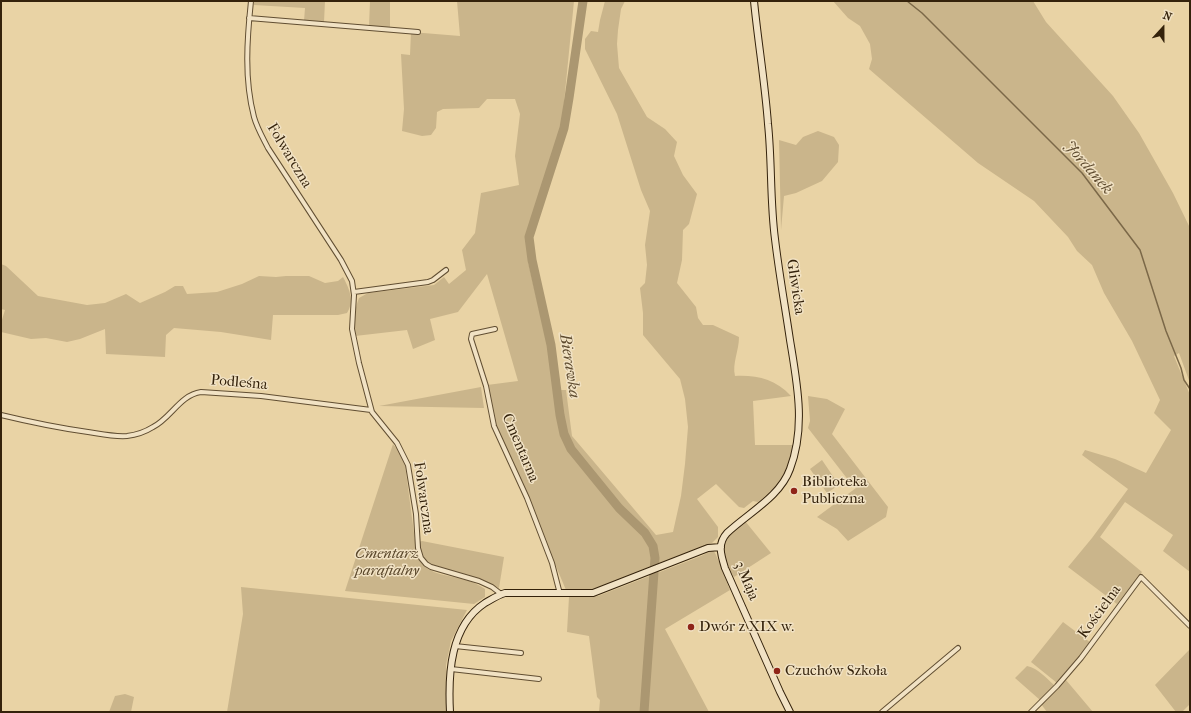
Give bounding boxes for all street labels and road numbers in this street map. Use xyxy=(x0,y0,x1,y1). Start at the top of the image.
street label: Folwarczna xyxy=(263,120,315,192)
street label: Gliwicka xyxy=(782,258,808,316)
street label: Podleśna xyxy=(210,372,268,394)
street label: Cmentarna xyxy=(497,411,543,485)
street label: Folwarczna xyxy=(409,461,437,535)
street label: 3 Maja xyxy=(730,559,762,603)
street label: Kościelna xyxy=(1075,582,1125,642)

